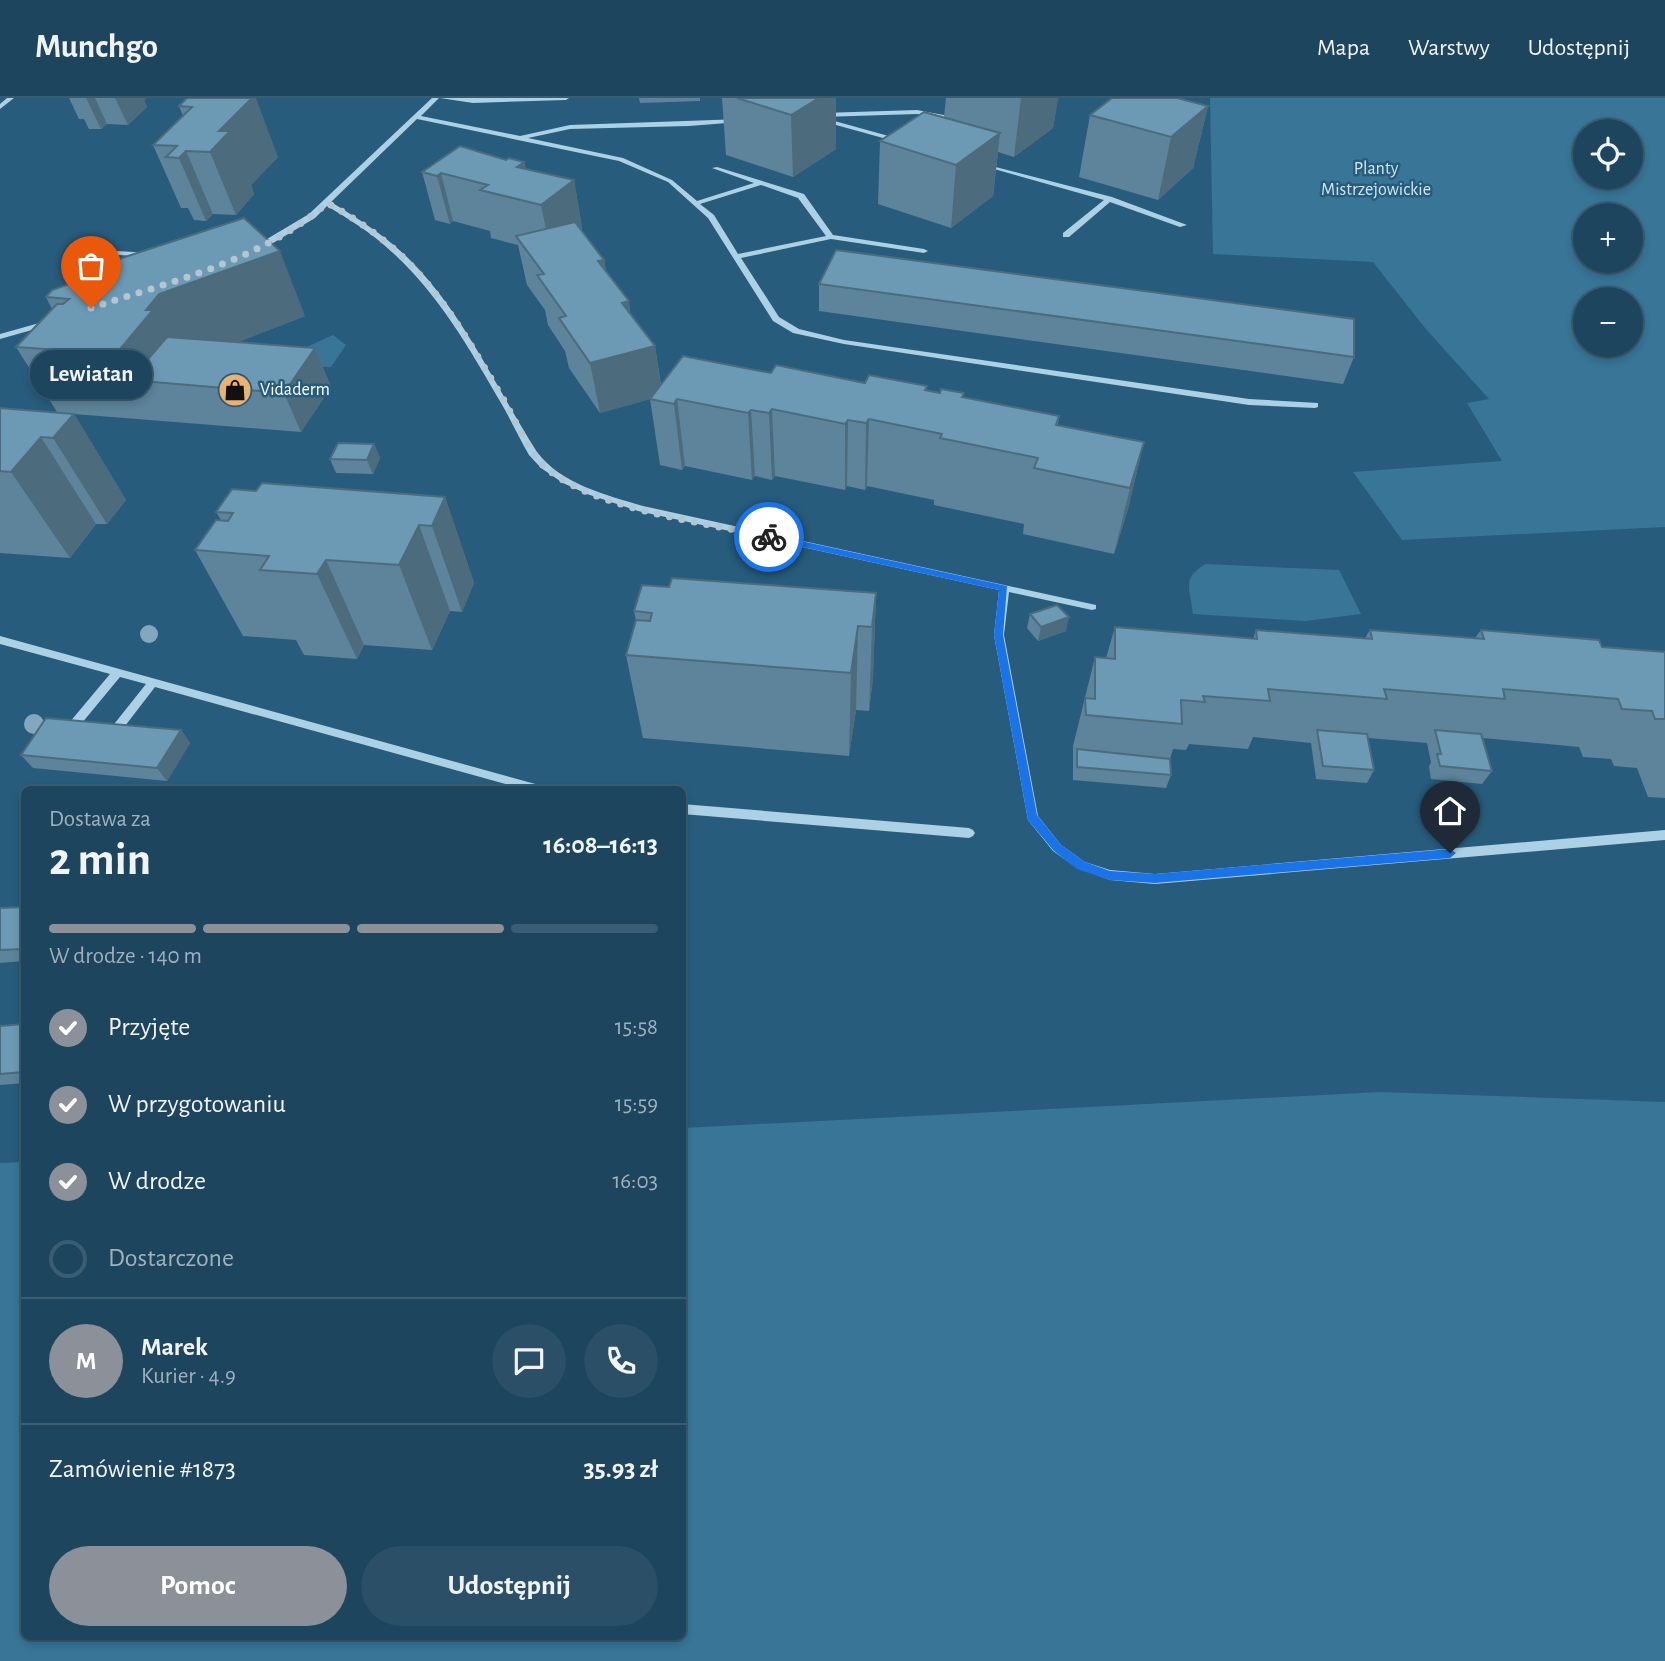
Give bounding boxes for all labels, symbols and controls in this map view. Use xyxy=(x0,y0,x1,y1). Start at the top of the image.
text: Munchgo xyxy=(35,31,158,64)
text: Mapa xyxy=(1317,36,1370,60)
text: Warstwy xyxy=(1408,36,1490,60)
text: Udostępnij xyxy=(1528,36,1630,60)
map controls xyxy=(1573,119,1643,357)
button: locate xyxy=(1573,119,1643,189)
park label: Planty Mistrzejowickie xyxy=(1321,160,1431,199)
button: + xyxy=(1573,203,1643,273)
pin xyxy=(61,236,121,308)
icon: bag xyxy=(72,247,110,285)
button: − xyxy=(1573,287,1643,357)
callout: Lewiatan xyxy=(30,350,152,399)
text: Lewiatan xyxy=(49,363,133,386)
shop icon: Vidaderm xyxy=(216,371,254,409)
place label: Vidaderm xyxy=(260,381,330,399)
courier xyxy=(734,502,804,572)
icon: bike xyxy=(750,518,788,556)
pin xyxy=(1420,781,1480,853)
icon: home xyxy=(1431,792,1469,830)
text: Dostawa za xyxy=(49,808,151,831)
text: 16:08–16:13 xyxy=(543,832,658,858)
text: 2 min xyxy=(49,837,151,883)
text: W drodze · 140 m xyxy=(49,945,202,968)
icon: check xyxy=(49,1009,87,1047)
text: Przyjęte xyxy=(108,1014,190,1040)
text: 15:58 xyxy=(615,1016,658,1039)
icon: check xyxy=(49,1086,87,1124)
text: W przygotowaniu xyxy=(108,1091,286,1117)
text: 15:59 xyxy=(615,1093,658,1116)
icon: check xyxy=(49,1163,87,1201)
text: W drodze xyxy=(108,1168,206,1194)
text: 16:03 xyxy=(612,1170,658,1193)
text: Dostarczone xyxy=(108,1245,234,1271)
button: chat xyxy=(492,1324,566,1398)
button: phone xyxy=(584,1324,658,1398)
text: Marek xyxy=(141,1334,208,1360)
text: M xyxy=(76,1348,96,1374)
text: Kurier · 4.9 xyxy=(141,1365,236,1388)
text: Zamówienie #1873 xyxy=(49,1456,236,1482)
text: 35.93 zł xyxy=(583,1456,658,1482)
button: Pomoc xyxy=(49,1546,347,1626)
button: Udostępnij xyxy=(361,1546,658,1626)

